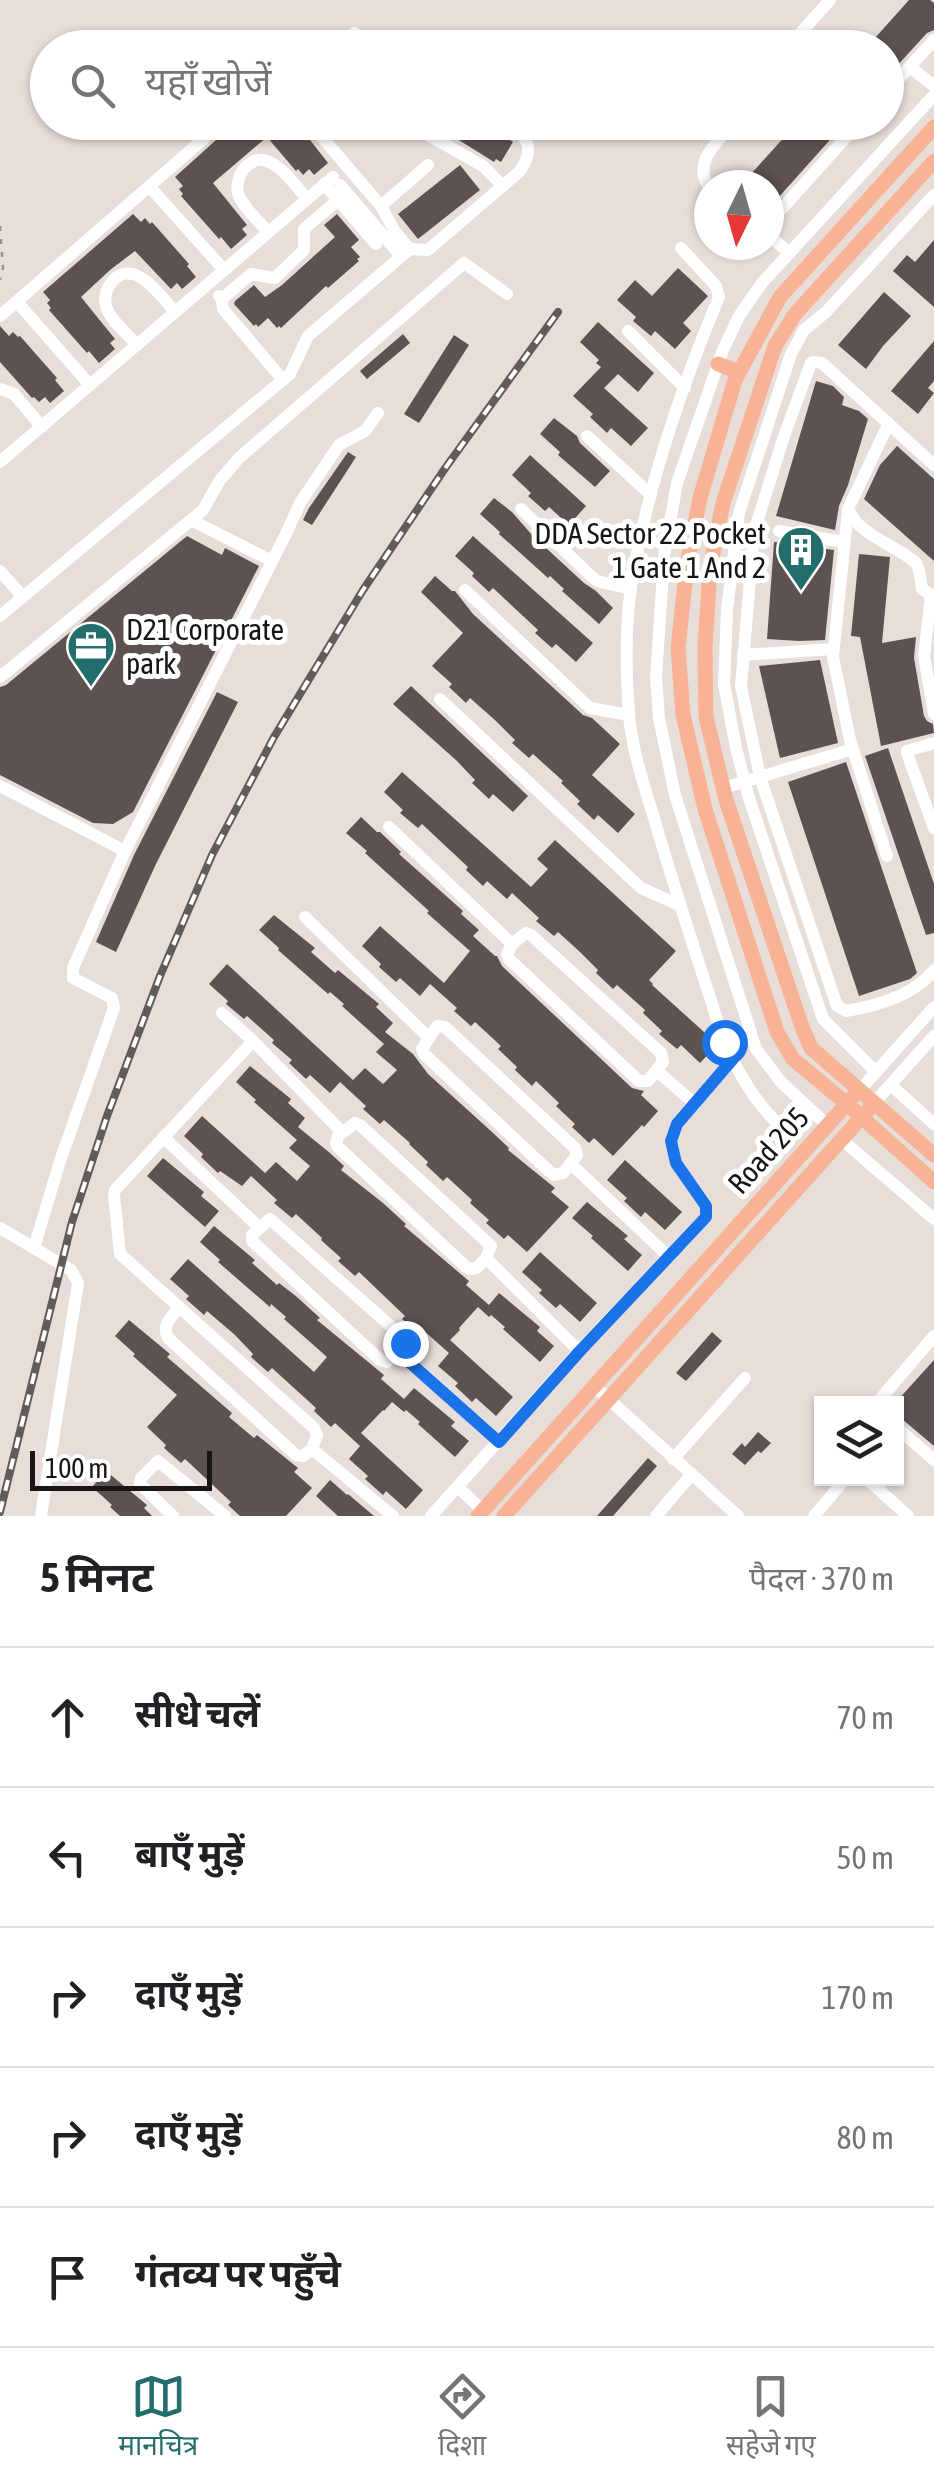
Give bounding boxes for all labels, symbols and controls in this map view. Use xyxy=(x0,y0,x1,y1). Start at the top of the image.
search box xyxy=(30,30,904,140)
icon: search xyxy=(65,58,120,113)
text: यहाँ खोजें xyxy=(145,60,271,103)
north arrow xyxy=(694,170,784,260)
place label: DDA Sector 22 Pocket 1 Gate 1 And 2 xyxy=(534,516,766,584)
building icon: DDA Sector 22 Pocket 1 Gate 1 And 2 xyxy=(775,524,827,592)
place label: D21 Corporate park xyxy=(126,612,284,680)
office icon: D21 Corporate park xyxy=(65,620,117,688)
route start xyxy=(702,1020,748,1066)
street label: Road 205 xyxy=(721,1100,815,1200)
route end xyxy=(383,1321,429,1367)
map controls xyxy=(814,1396,904,1486)
button: layers xyxy=(814,1396,904,1486)
scale bar xyxy=(30,1446,212,1490)
text: 100 m xyxy=(45,1452,108,1484)
text: 5 मिनट xyxy=(40,1553,154,1601)
text: पैदल · 370 m xyxy=(749,1560,894,1597)
icon: ahead xyxy=(40,1690,95,1745)
text: सीधे चलें xyxy=(135,1692,260,1735)
text: 70 m xyxy=(836,1699,894,1736)
icon: left xyxy=(40,1830,95,1885)
text: बाएँ मुड़ें xyxy=(135,1832,244,1875)
text: 50 m xyxy=(836,1839,894,1876)
icon: right xyxy=(40,1970,95,2025)
text: दाएँ मुड़ें xyxy=(135,1972,242,2015)
text: 170 m xyxy=(821,1979,894,2016)
icon: right xyxy=(40,2110,95,2165)
text: दाएँ मुड़ें xyxy=(135,2112,242,2155)
text: 80 m xyxy=(836,2119,894,2156)
icon: arrive xyxy=(40,2250,95,2305)
text: गंतव्य पर पहुँचे xyxy=(135,2252,341,2295)
tab: मानचित्र xyxy=(118,2369,198,2466)
tab: दिशा xyxy=(435,2369,490,2466)
tab: सहेजे गए xyxy=(726,2369,816,2466)

